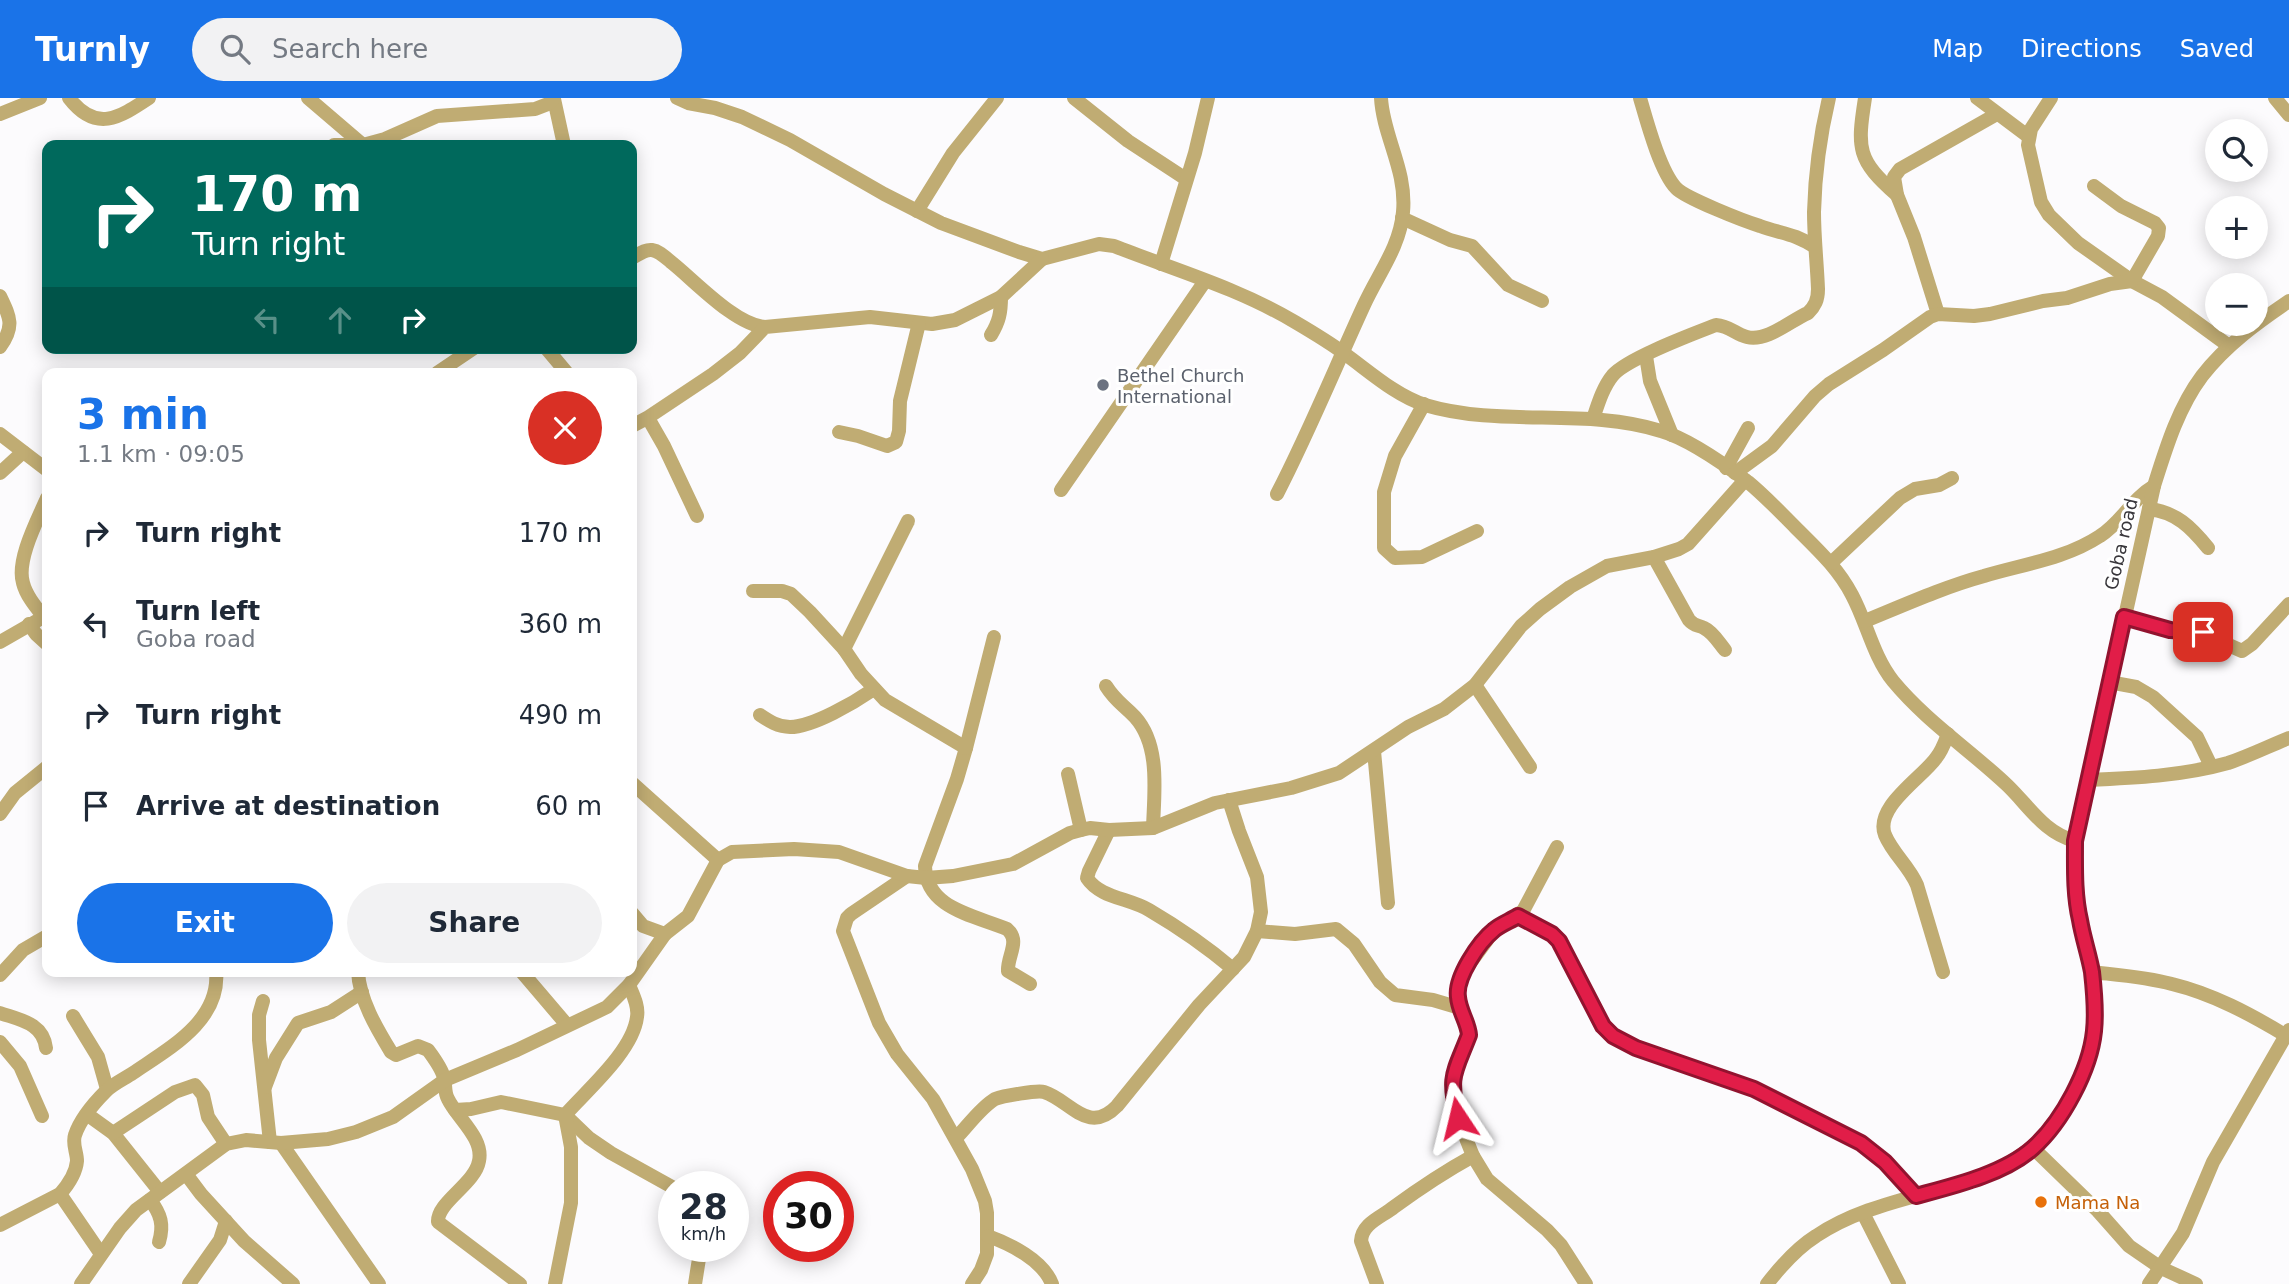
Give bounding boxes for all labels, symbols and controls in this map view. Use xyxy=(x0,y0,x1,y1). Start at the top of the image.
search box xyxy=(192,18,682,81)
text: Turnly xyxy=(35,30,150,69)
icon: search xyxy=(216,30,254,68)
text: Search here xyxy=(272,34,428,64)
text: Map xyxy=(1932,35,1983,63)
text: Directions xyxy=(2021,35,2142,63)
text: Saved xyxy=(2180,35,2254,63)
map controls xyxy=(2205,119,2268,336)
button: search xyxy=(2205,119,2268,182)
text: 170 m xyxy=(192,166,362,223)
icon: right xyxy=(77,168,168,259)
button: + xyxy=(2205,196,2268,259)
text: Turn right xyxy=(192,225,345,263)
button: − xyxy=(2205,273,2268,336)
icon: left xyxy=(248,301,286,339)
icon: ahead xyxy=(321,301,359,339)
icon: right xyxy=(394,301,432,339)
place label: Bethel Church International xyxy=(1117,365,1244,407)
marker: Bethel Church International xyxy=(1095,377,1111,393)
text: 3 min xyxy=(77,390,209,439)
button: close xyxy=(528,391,602,465)
text: 1.1 km · 09:05 xyxy=(77,441,245,467)
street label: Goba road xyxy=(2100,496,2142,592)
icon: right xyxy=(77,514,115,552)
text: Turn right xyxy=(136,518,281,548)
text: 170 m xyxy=(519,518,602,548)
text: Turn left xyxy=(136,596,260,626)
pin xyxy=(2173,602,2233,662)
icon: left xyxy=(77,605,115,643)
text: 360 m xyxy=(519,609,602,639)
icon: arrive xyxy=(2184,613,2222,651)
text: Goba road xyxy=(136,626,256,652)
icon: right xyxy=(77,696,115,734)
text: Turn right xyxy=(136,700,281,730)
text: 490 m xyxy=(519,700,602,730)
icon: arrive xyxy=(77,787,115,825)
text: Arrive at destination xyxy=(136,791,440,821)
text: 60 m xyxy=(535,791,602,821)
button: Exit xyxy=(77,883,333,963)
button: Share xyxy=(347,883,602,963)
position arrow xyxy=(1421,1081,1495,1155)
speed limit sign: 30 xyxy=(763,1171,854,1262)
text: 28 xyxy=(679,1187,728,1227)
place label: Mama Na xyxy=(2055,1192,2140,1213)
marker: Mama Na xyxy=(2033,1194,2049,1210)
text: km/h xyxy=(681,1223,726,1244)

